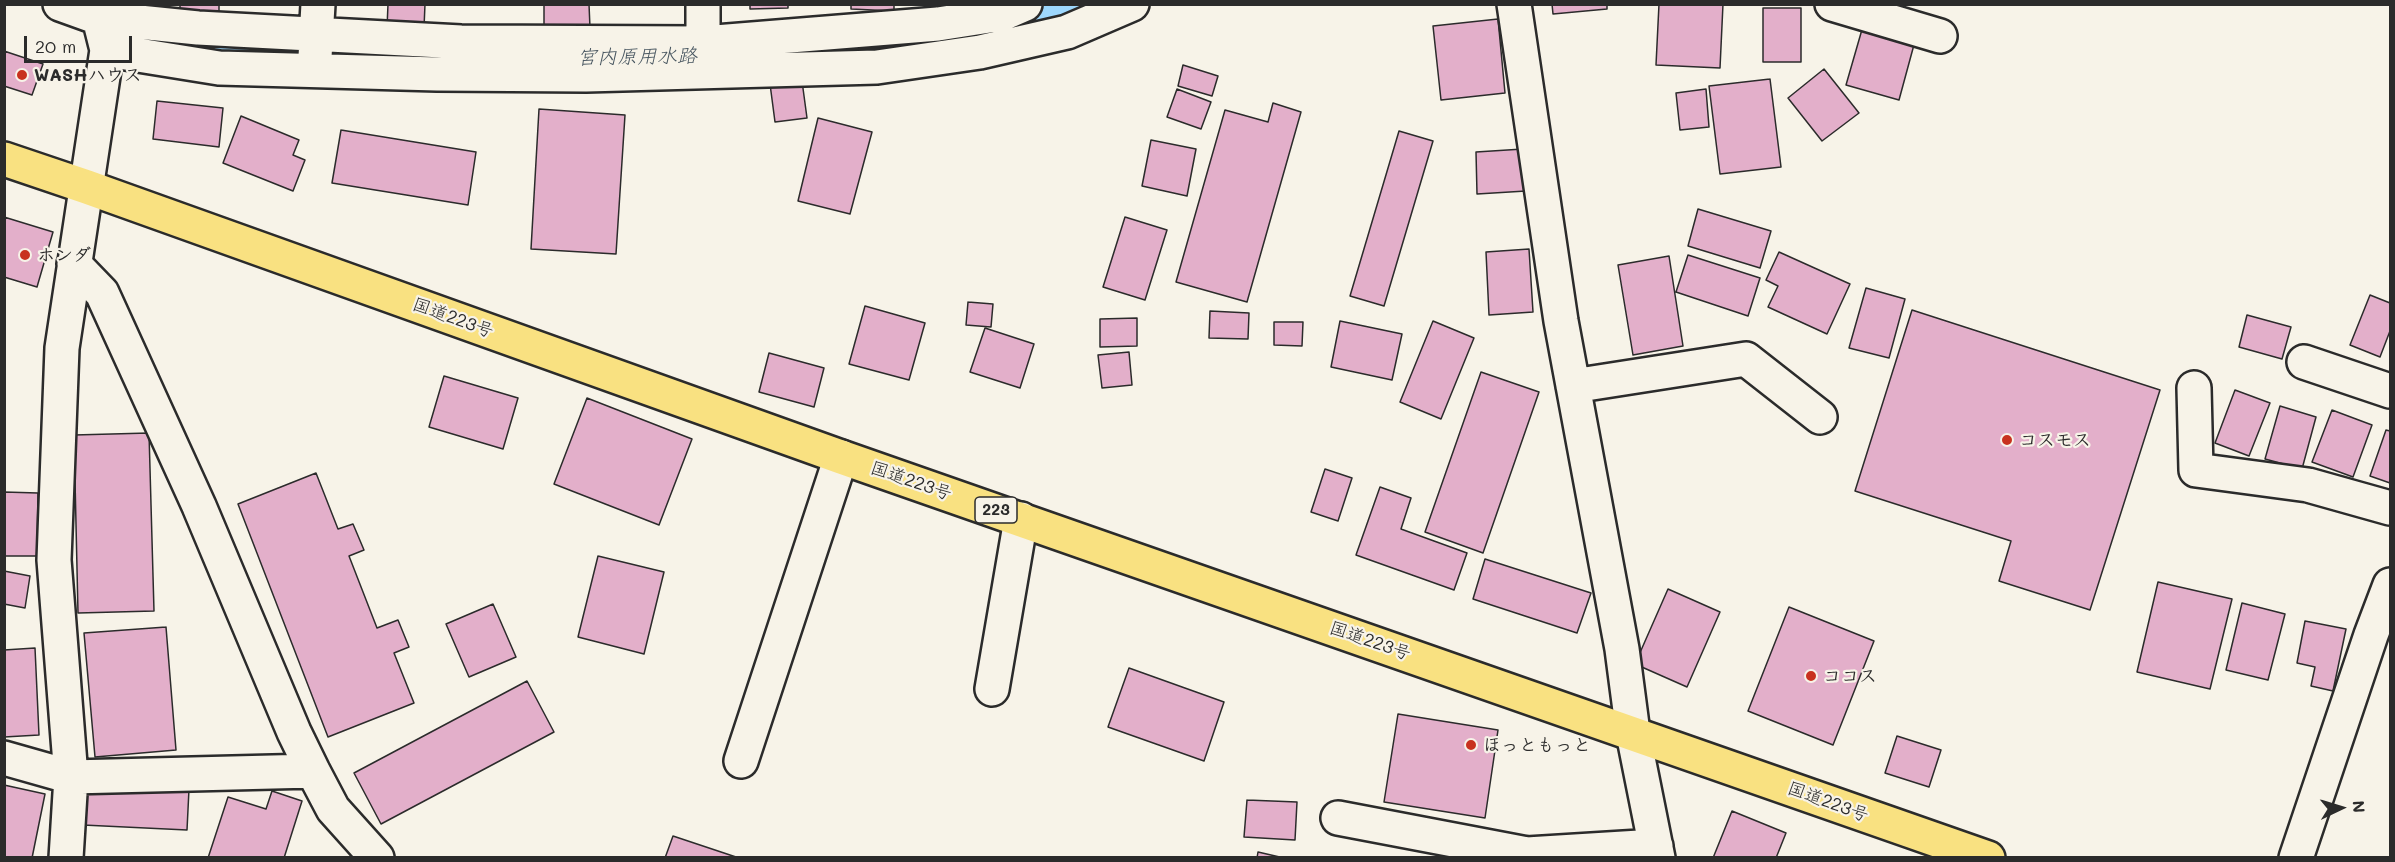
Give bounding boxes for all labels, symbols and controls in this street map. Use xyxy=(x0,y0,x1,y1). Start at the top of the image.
scale bar xyxy=(27,24,135,62)
text: 20 m xyxy=(35,34,76,58)
water label: 宮内原用水路 xyxy=(577,44,697,70)
place label: WASHハウス xyxy=(34,64,142,86)
marker: WASHハウス xyxy=(15,68,29,82)
place label: ホンダ xyxy=(37,244,91,266)
marker: ホンダ xyxy=(18,248,32,262)
street label: 国道223号 xyxy=(410,293,496,343)
place label: コスモス xyxy=(2019,429,2091,451)
marker: コスモス xyxy=(2000,433,2014,447)
street label: 国道223号 xyxy=(867,457,955,505)
road number: 223 xyxy=(975,497,1017,523)
street label: 国道223号 xyxy=(1326,617,1414,665)
place label: ココス xyxy=(1823,665,1877,687)
marker: ココス xyxy=(1804,669,1818,683)
place label: ほっともっと xyxy=(1483,734,1591,756)
marker: ほっともっと xyxy=(1464,738,1478,752)
street label: 国道223号 xyxy=(1785,777,1871,827)
north arrow xyxy=(2311,778,2371,838)
text: N xyxy=(2349,800,2370,814)

